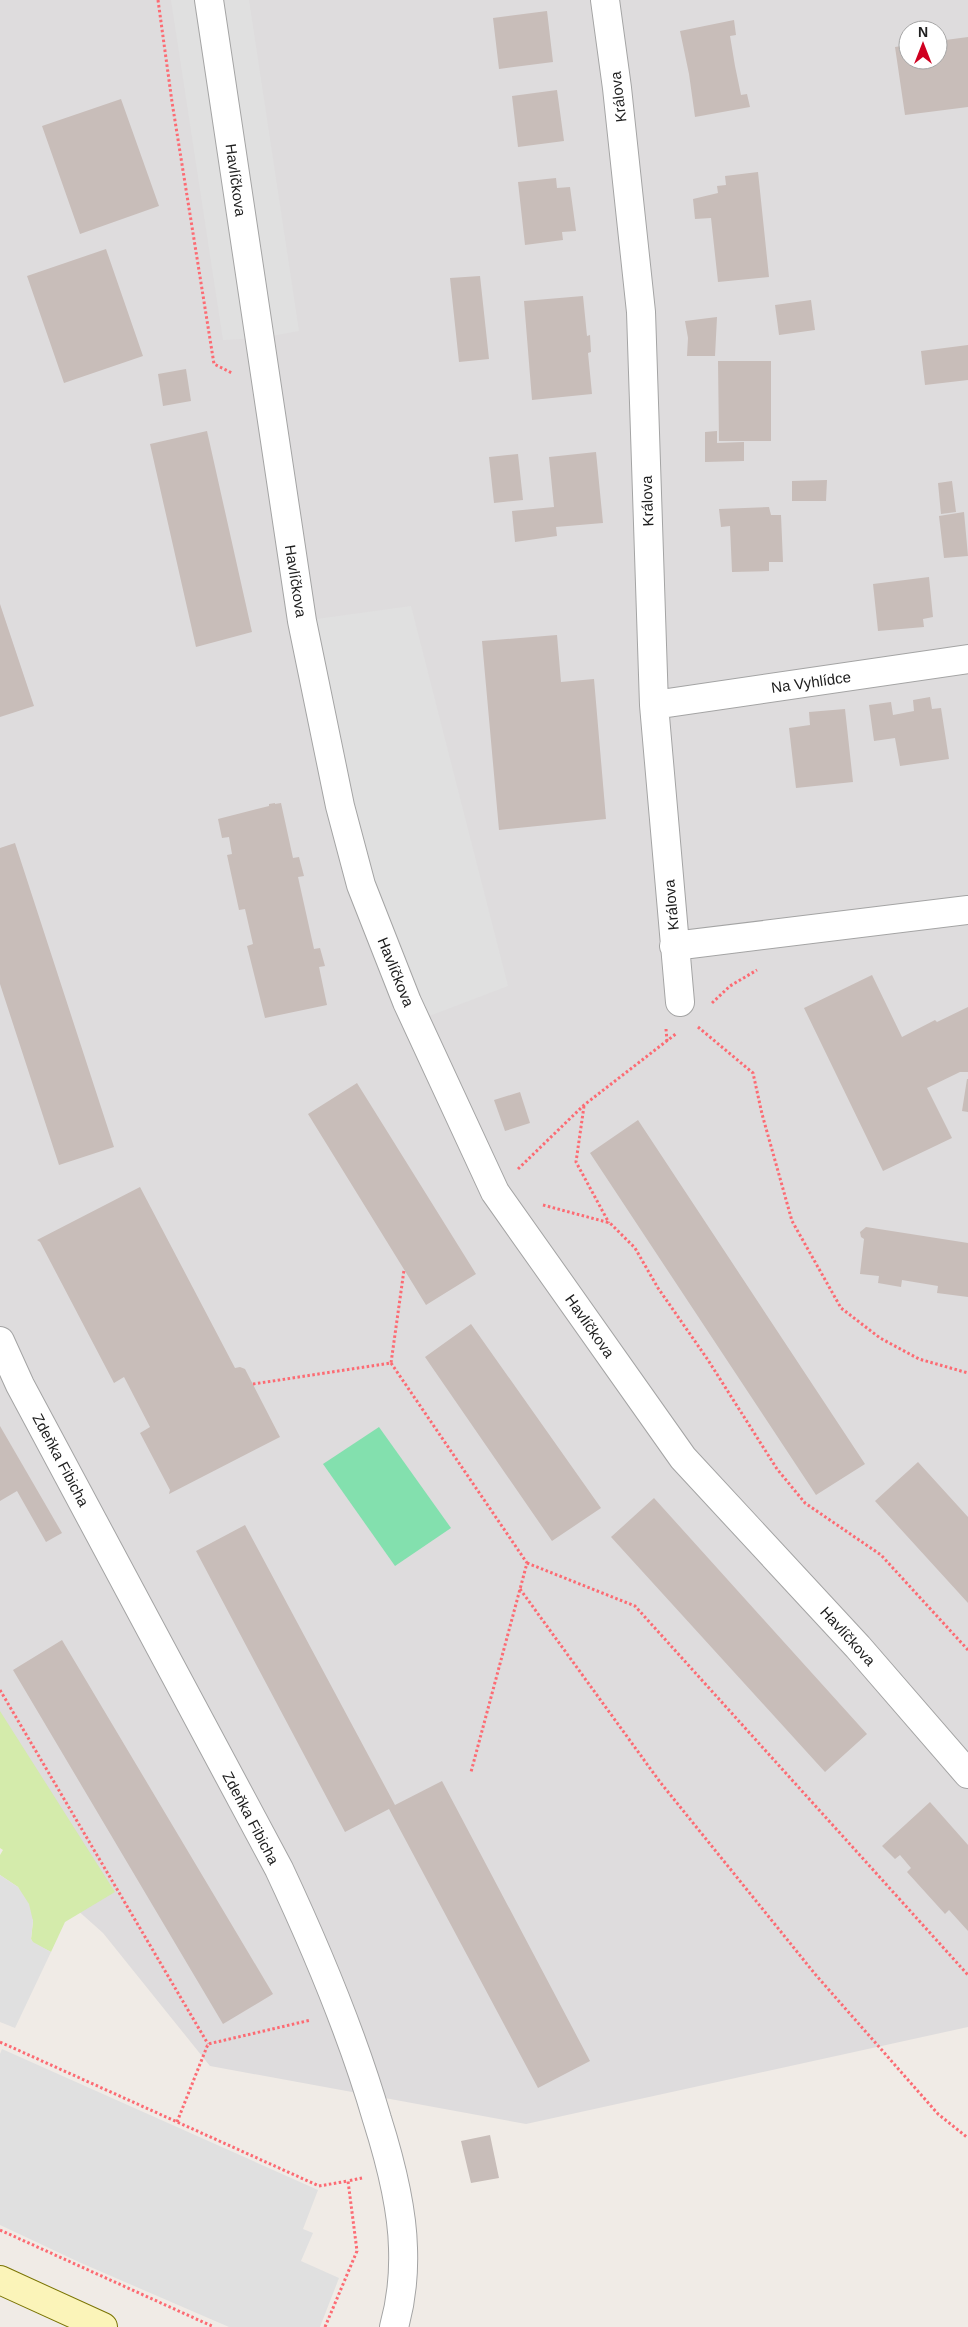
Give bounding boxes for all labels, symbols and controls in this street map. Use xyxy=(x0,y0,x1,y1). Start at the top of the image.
north arrow xyxy=(898,20,948,70)
text: N xyxy=(918,24,928,40)
street label: Králova xyxy=(606,70,630,123)
street label: Havlíčkova xyxy=(222,142,250,218)
street label: Králova xyxy=(638,475,656,527)
street label: Havlíčkova xyxy=(282,543,310,619)
street label: Na Vyhlídce xyxy=(770,668,852,696)
street label: Králova xyxy=(660,878,682,931)
street label: Havlíčkova xyxy=(374,935,418,1010)
street label: Havlíčkova xyxy=(562,1291,618,1361)
street label: Zdeňka Fibicha xyxy=(29,1411,93,1510)
street label: Havlíčkova xyxy=(817,1603,879,1669)
street label: Zdeňka Fibicha xyxy=(219,1769,283,1868)

